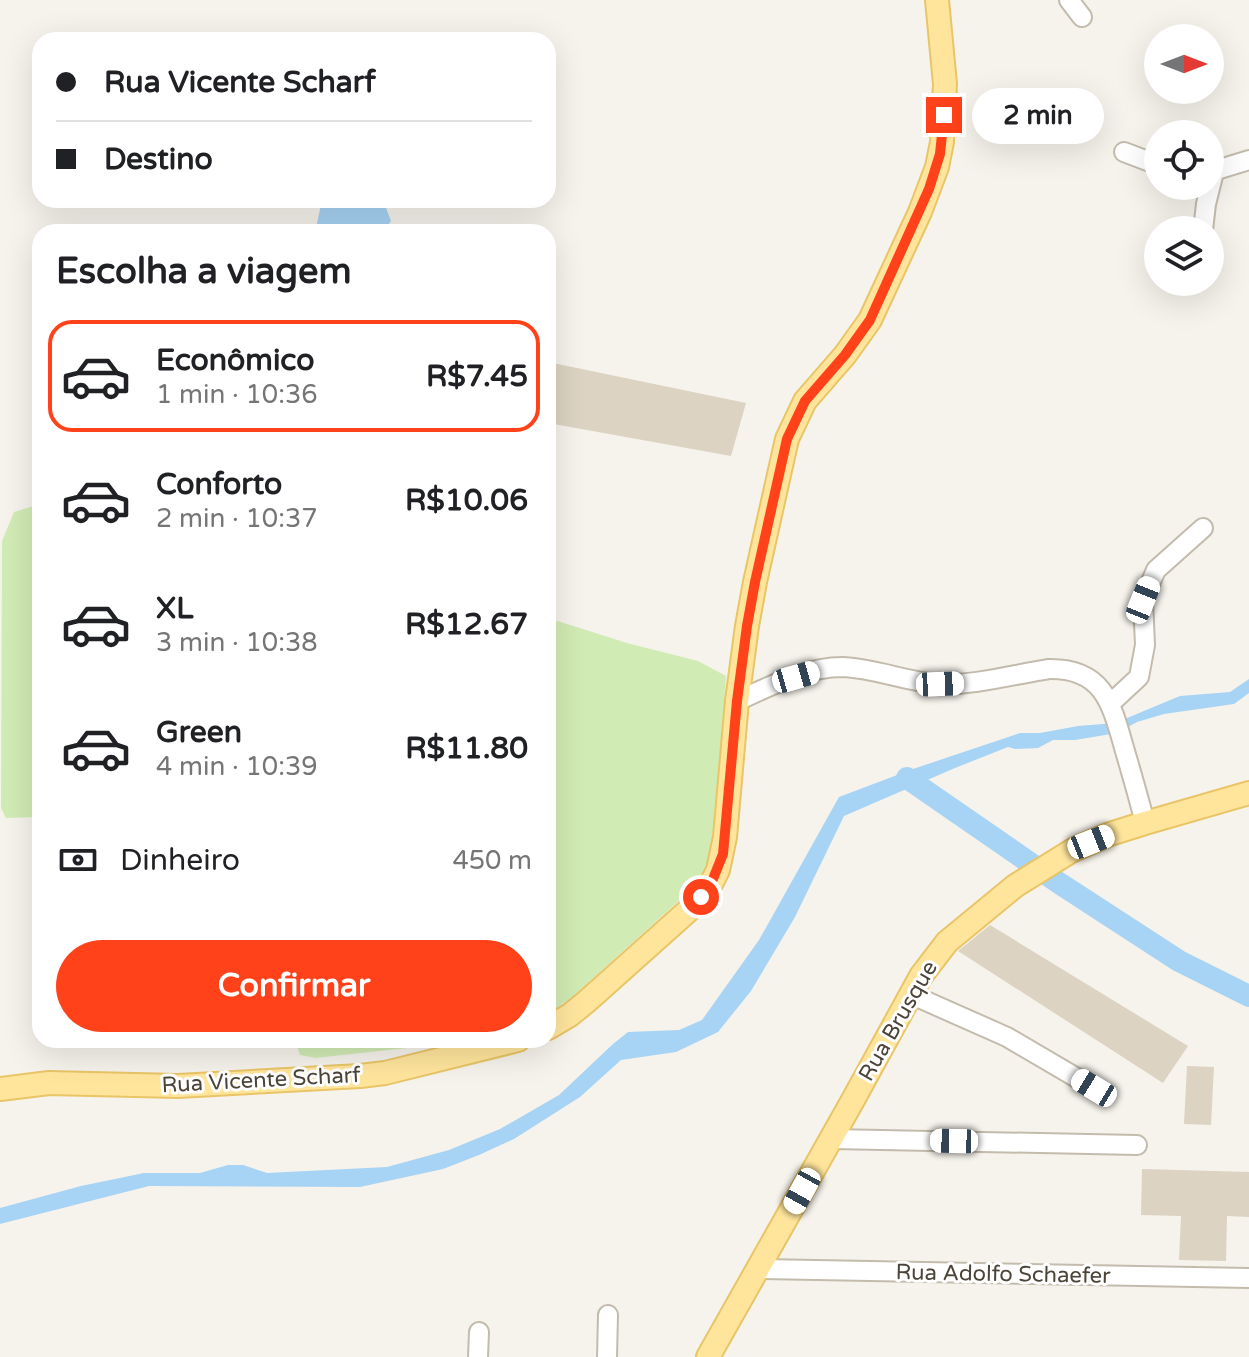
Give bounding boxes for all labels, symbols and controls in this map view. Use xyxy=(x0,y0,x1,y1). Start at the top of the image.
north arrow xyxy=(1144,24,1224,104)
map controls xyxy=(1144,24,1224,296)
text: Rua Vicente Scharf xyxy=(104,64,376,101)
callout: 2 min xyxy=(972,87,1104,143)
route end xyxy=(926,97,962,133)
text: 2 min xyxy=(1003,100,1073,131)
button: locate xyxy=(1144,120,1224,200)
text: Destino xyxy=(104,141,213,178)
button: layers xyxy=(1144,216,1224,296)
text: Escolha a viagem xyxy=(56,250,351,293)
icon: car xyxy=(60,340,132,412)
text: Econômico xyxy=(156,342,314,379)
text: R$7.45 xyxy=(426,358,528,395)
text: 1 min · 10:36 xyxy=(156,379,318,410)
icon: car xyxy=(60,464,132,536)
text: Conforto xyxy=(156,466,282,503)
text: R$10.06 xyxy=(405,482,528,519)
text: 2 min · 10:37 xyxy=(156,503,318,534)
car xyxy=(1123,573,1163,627)
icon: car xyxy=(60,588,132,660)
text: XL xyxy=(156,590,193,627)
text: R$12.67 xyxy=(405,606,528,643)
text: 3 min · 10:38 xyxy=(156,627,318,658)
car xyxy=(770,659,822,695)
car xyxy=(916,671,964,697)
icon: car xyxy=(60,712,132,784)
text: Green xyxy=(156,714,242,751)
text: R$11.80 xyxy=(405,730,528,767)
text: 4 min · 10:39 xyxy=(156,751,318,782)
car xyxy=(1064,822,1118,862)
icon: cash xyxy=(56,838,100,882)
text: Dinheiro xyxy=(120,842,240,879)
text: 450 m xyxy=(452,845,532,876)
route start xyxy=(683,879,719,915)
button: Confirmar xyxy=(56,940,532,1032)
street label: Rua Brusque xyxy=(853,956,943,1086)
street label: Rua Vicente Scharf xyxy=(161,1062,362,1098)
car xyxy=(1067,1065,1121,1111)
car xyxy=(930,1129,978,1153)
car xyxy=(780,1164,824,1218)
street label: Rua Adolfo Schaefer xyxy=(895,1259,1111,1289)

